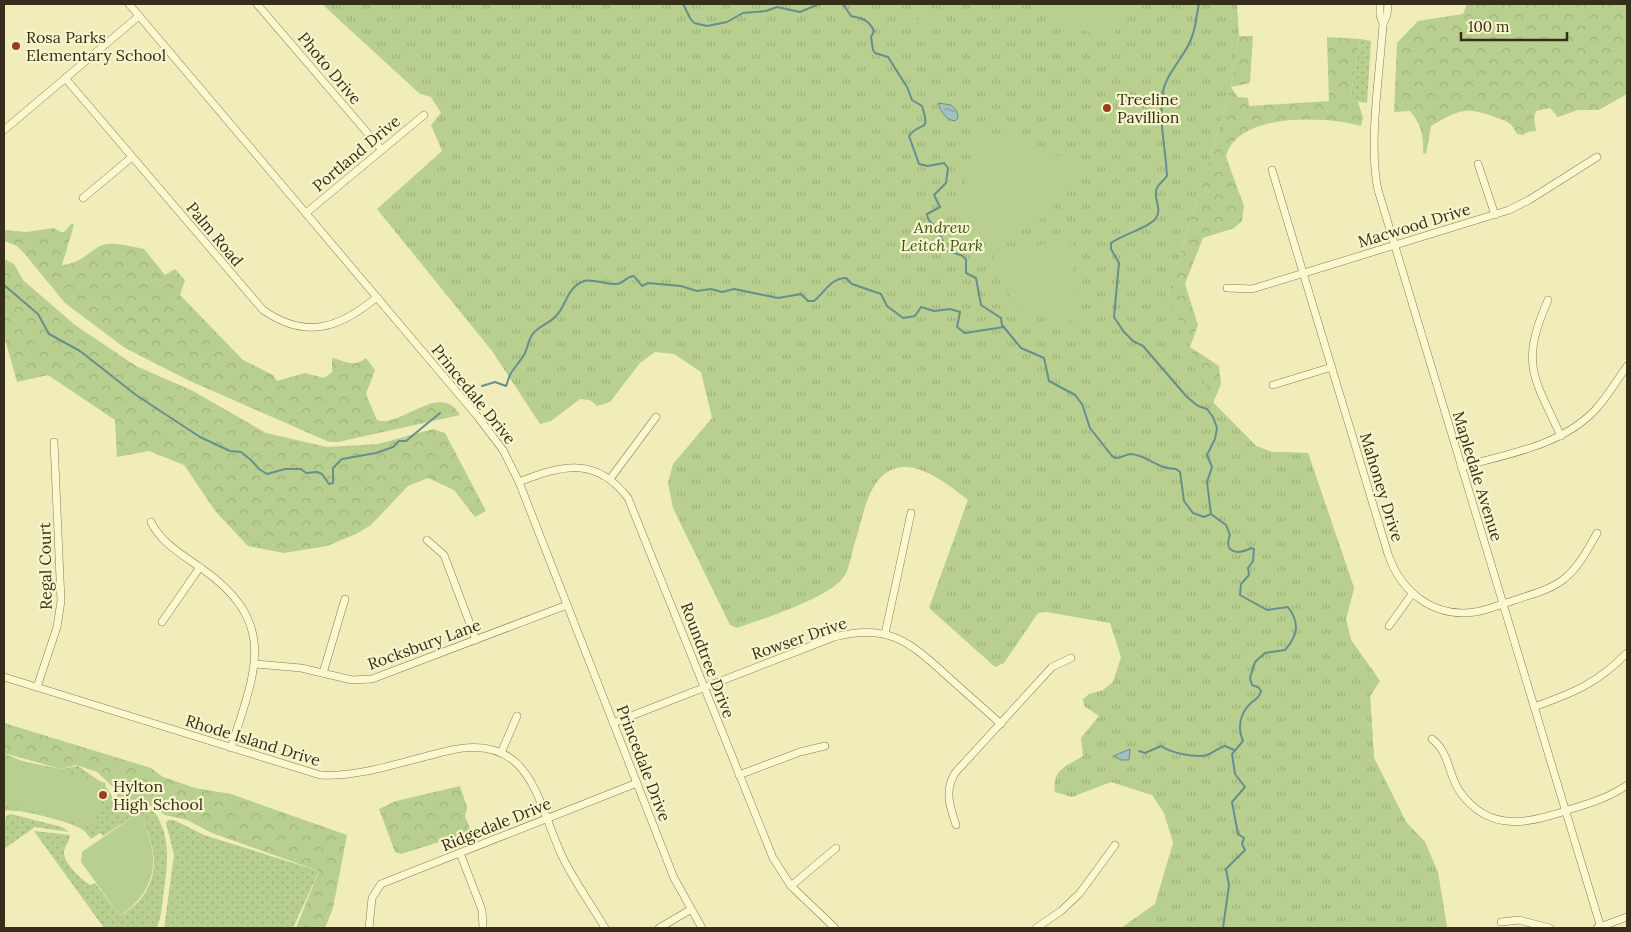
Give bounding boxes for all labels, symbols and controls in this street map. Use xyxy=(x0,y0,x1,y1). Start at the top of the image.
scale bar xyxy=(1461,10,1567,42)
text: 100 m xyxy=(1468,17,1509,36)
place label: Rosa Parks Elementary School xyxy=(26,27,166,65)
street label: Photo Drive xyxy=(294,28,366,109)
marker: Rosa Parks Elementary School xyxy=(10,40,22,52)
place label: Treeline Pavillion xyxy=(1117,89,1180,127)
marker: Treeline Pavillion xyxy=(1101,102,1113,114)
street label: Portland Drive xyxy=(308,110,404,195)
street label: Palm Road xyxy=(182,198,248,271)
street label: Macwood Drive xyxy=(1355,198,1473,252)
park label: Andrew Leitch Park xyxy=(901,217,983,255)
street label: Princedale Drive xyxy=(428,340,521,448)
street label: Mapledale Avenue xyxy=(1449,409,1507,544)
street label: Mahoney Drive xyxy=(1356,430,1408,544)
street label: Regal Court xyxy=(34,521,56,610)
street label: Roundtree Drive xyxy=(677,599,739,721)
street label: Rowser Drive xyxy=(749,612,849,664)
street label: Rocksbury Lane xyxy=(365,614,484,674)
street label: Princedale Drive xyxy=(613,702,675,824)
street label: Rhode Island Drive xyxy=(183,710,323,770)
place label: Hylton High School xyxy=(113,776,203,814)
marker: Hylton High School xyxy=(97,789,109,801)
street label: Ridgedale Drive xyxy=(438,793,554,855)

